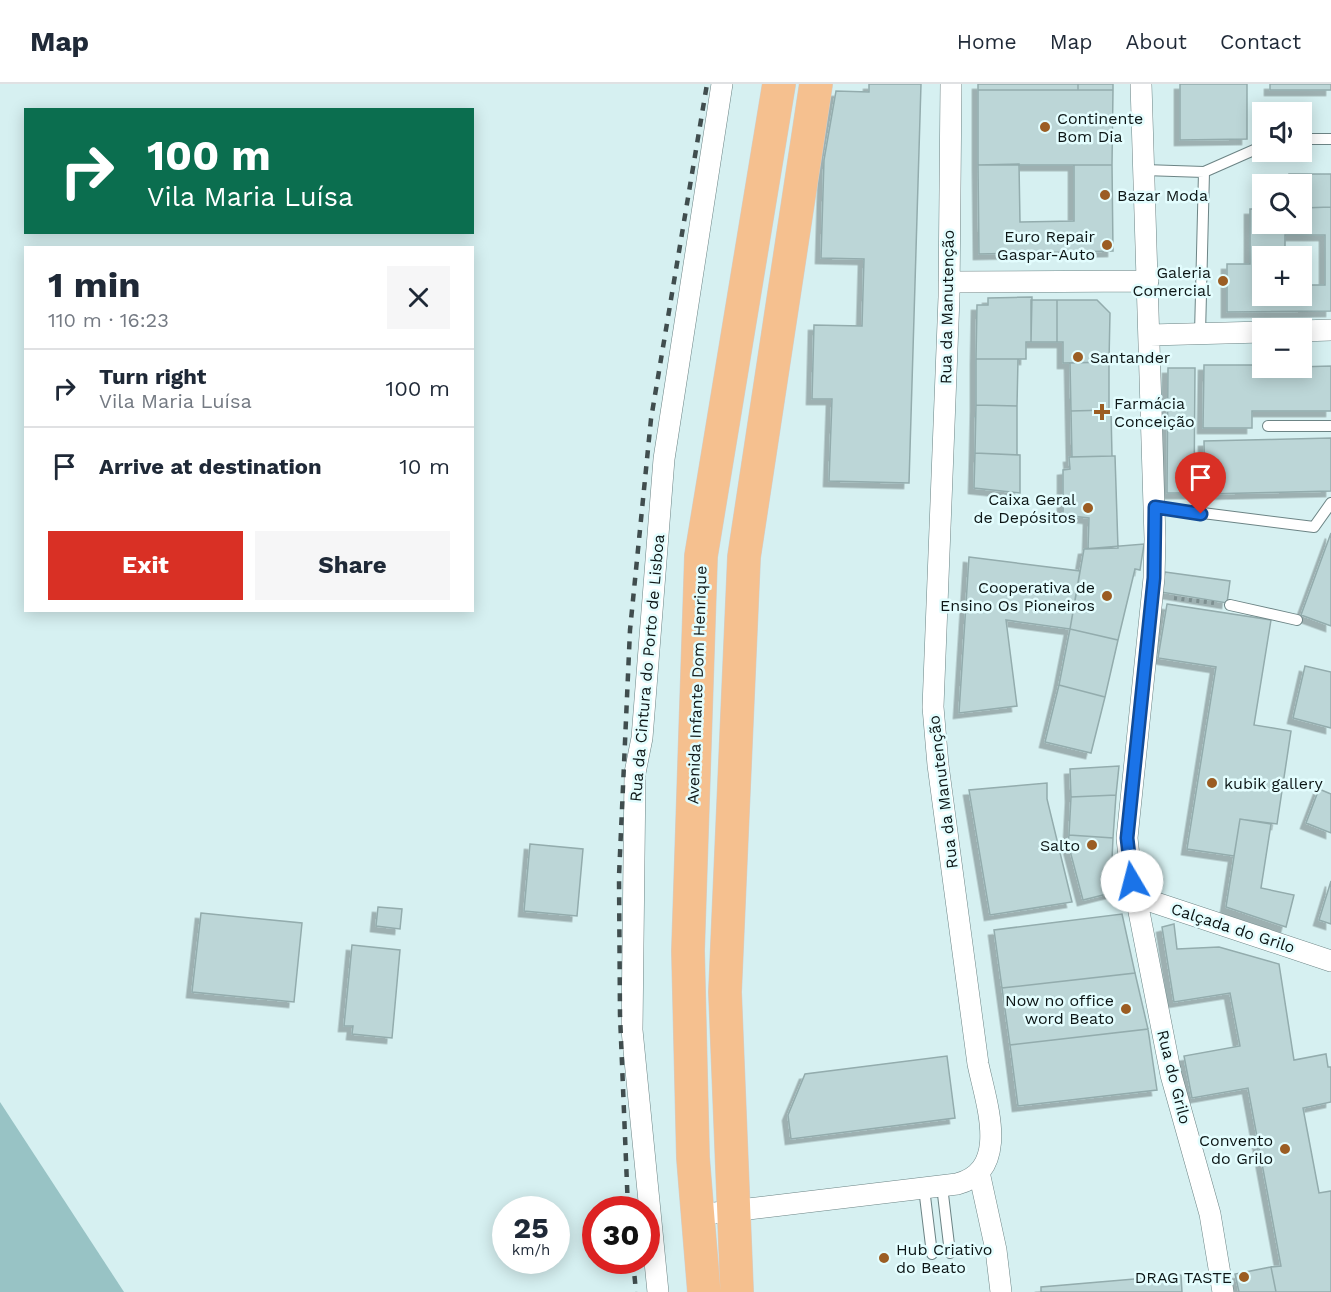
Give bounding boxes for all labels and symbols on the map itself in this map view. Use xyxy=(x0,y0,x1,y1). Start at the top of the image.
place label: Continente Bom Dia xyxy=(1057,109,1143,146)
marker: Continente Bom Dia xyxy=(1038,120,1052,134)
place label: Bazar Moda xyxy=(1117,186,1208,205)
marker: Bazar Moda xyxy=(1098,188,1112,202)
place label: Euro Repair Gaspar-Auto xyxy=(997,227,1095,264)
street label: Rua da Manutenção xyxy=(936,230,958,384)
marker: Euro Repair Gaspar-Auto xyxy=(1100,238,1114,252)
place label: Galeria Comercial xyxy=(1133,263,1211,300)
marker: Galeria Comercial xyxy=(1216,274,1230,288)
place label: Santander xyxy=(1090,348,1171,367)
marker: Santander xyxy=(1071,350,1085,364)
place label: Farmácia Conceição xyxy=(1114,394,1195,431)
marker: Farmácia Conceição xyxy=(1095,405,1109,419)
pin xyxy=(1175,452,1226,514)
place label: Caixa Geral de Depósitos xyxy=(973,490,1076,527)
marker: Caixa Geral de Depósitos xyxy=(1081,501,1095,515)
street label: Rua da Cintura do Porto de Lisboa xyxy=(626,533,668,803)
street label: Avenida Infante Dom Henrique xyxy=(683,565,711,805)
place label: Cooperativa de Ensino Os Pioneiros xyxy=(940,578,1095,615)
marker: Cooperativa de Ensino Os Pioneiros xyxy=(1100,589,1114,603)
street label: Rua da Manutenção xyxy=(924,714,962,870)
place label: kubik gallery xyxy=(1224,774,1324,793)
marker: kubik gallery xyxy=(1205,776,1219,790)
place label: Salto xyxy=(1040,836,1080,855)
marker: Salto xyxy=(1085,838,1099,852)
position arrow xyxy=(1100,849,1164,913)
street label: Calçada do Grilo xyxy=(1169,899,1297,957)
place label: Now no office word Beato xyxy=(1005,991,1114,1028)
marker: Now no office word Beato xyxy=(1119,1002,1133,1016)
street label: Rua do Grilo xyxy=(1153,1028,1195,1126)
place label: Convento do Grilo xyxy=(1199,1131,1273,1168)
marker: Convento do Grilo xyxy=(1278,1142,1292,1156)
speed limit sign: 30 xyxy=(582,1196,660,1274)
place label: Hub Criativo do Beato xyxy=(896,1240,992,1277)
marker: Hub Criativo do Beato xyxy=(877,1251,891,1265)
place label: DRAG TASTE xyxy=(1135,1268,1232,1287)
marker: DRAG TASTE xyxy=(1237,1270,1251,1284)

